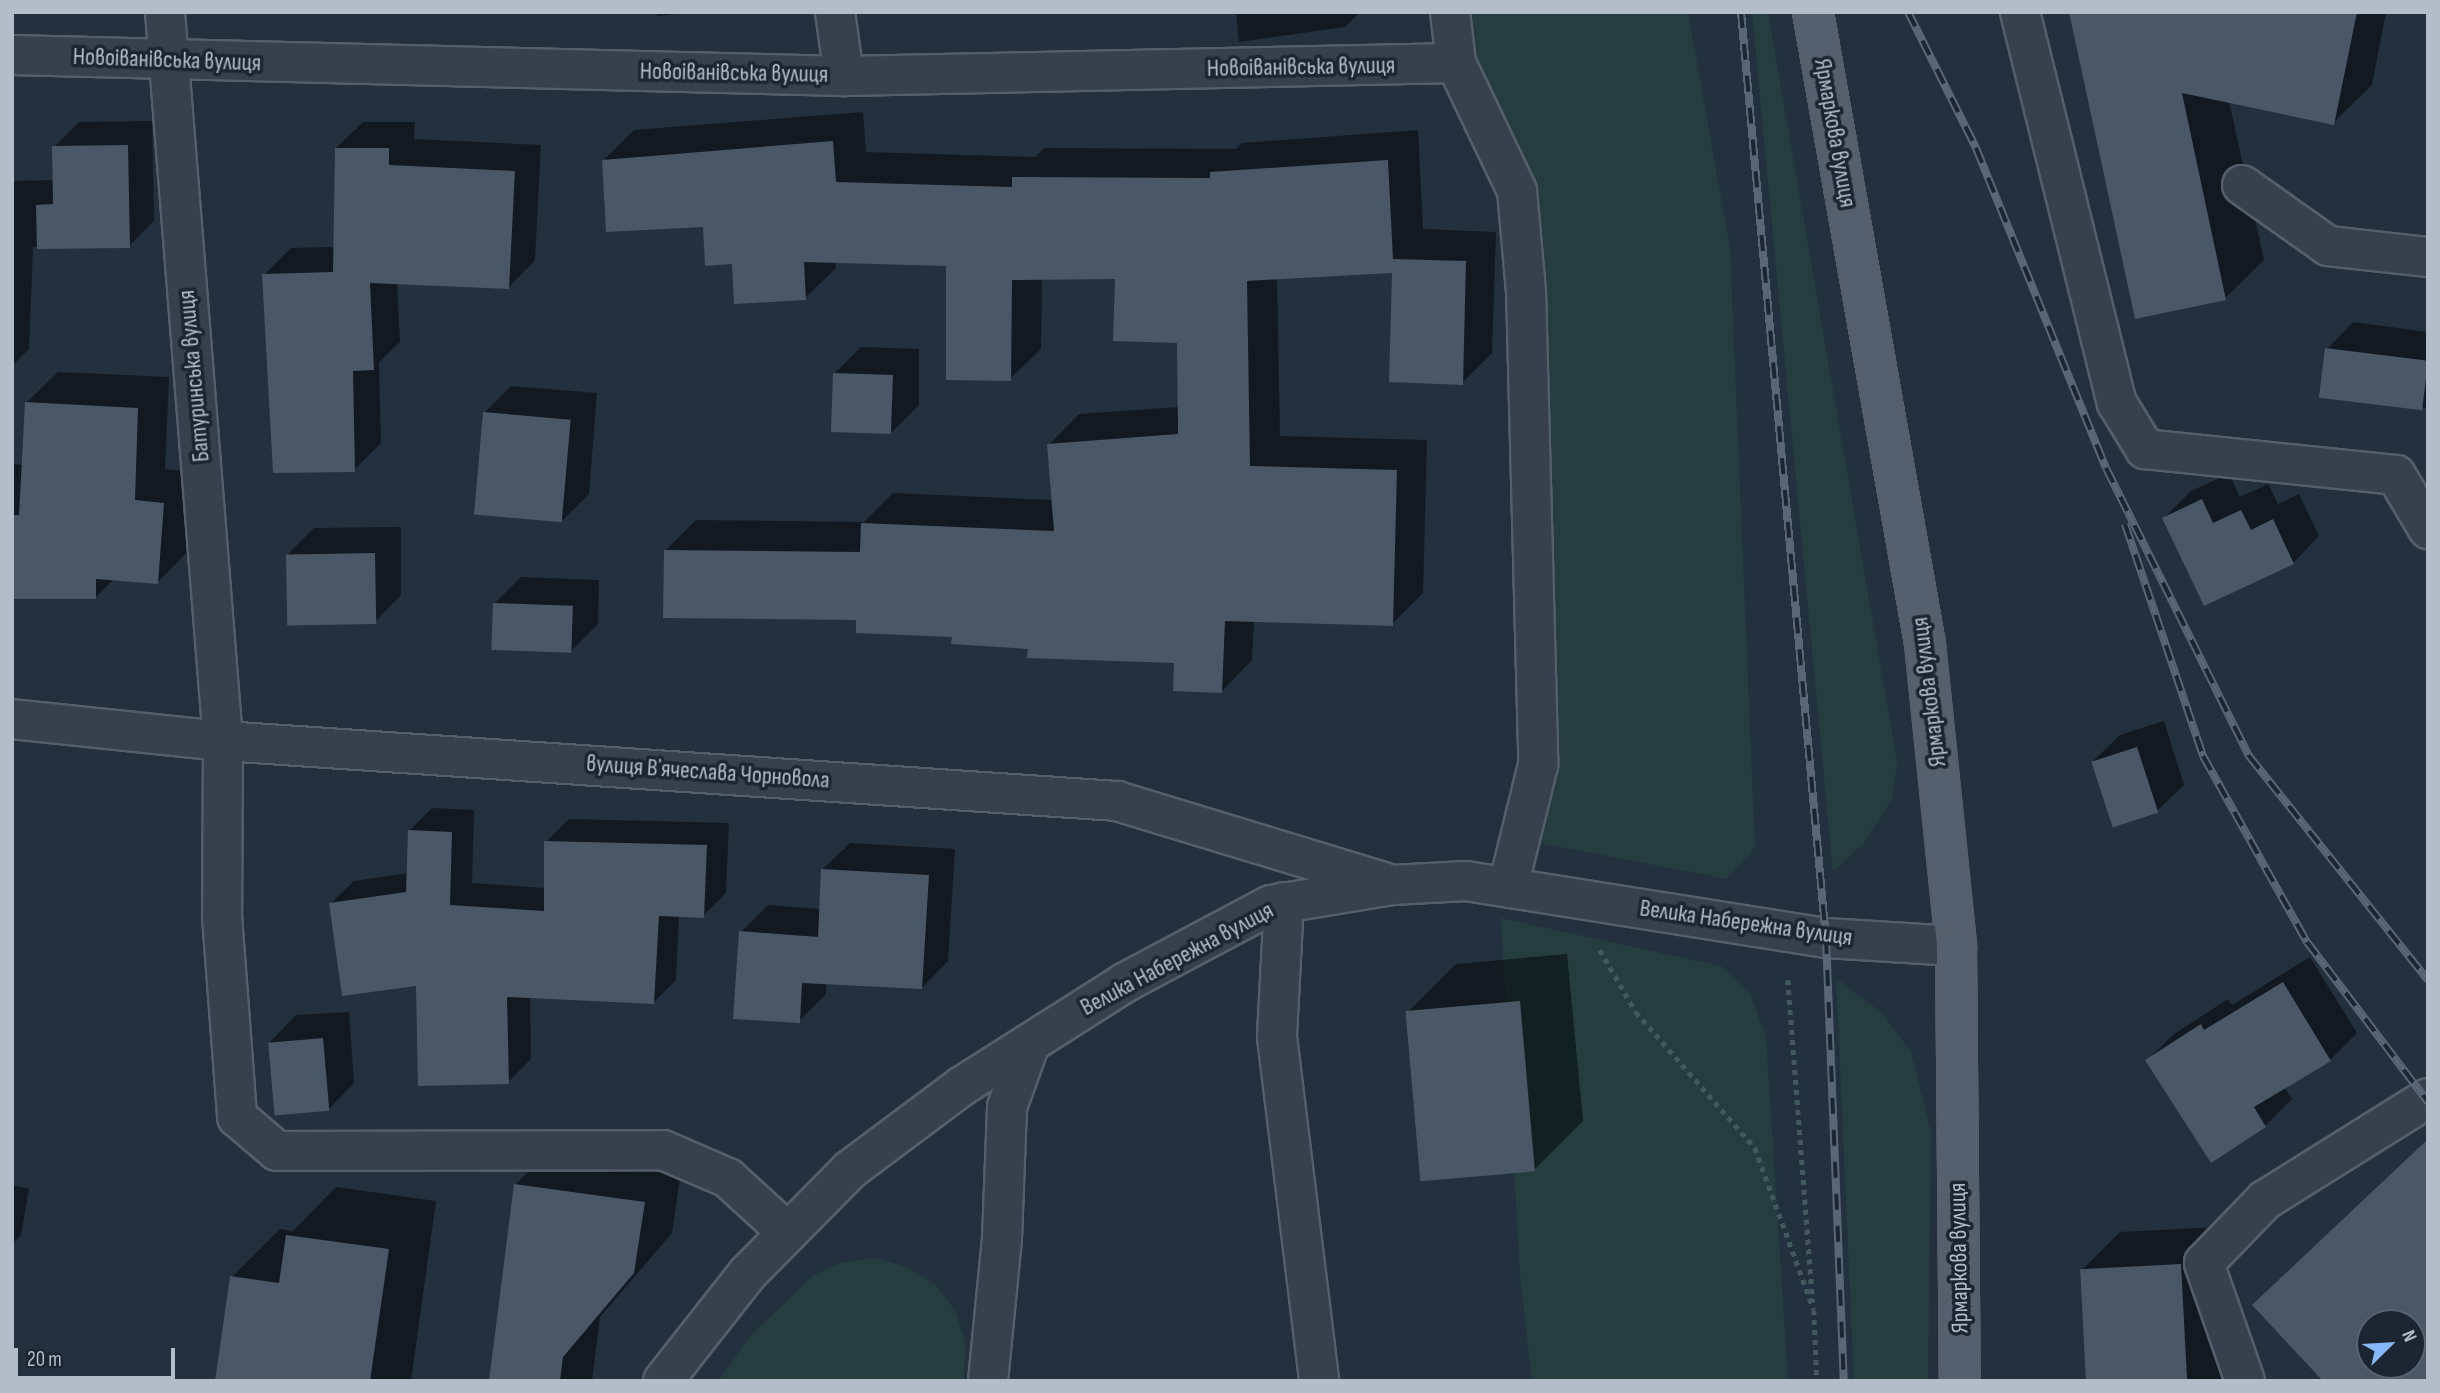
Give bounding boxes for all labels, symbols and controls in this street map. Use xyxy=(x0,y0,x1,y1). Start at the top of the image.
street label: Новоіванівська вулиця xyxy=(72,42,262,78)
street label: Новоіванівська вулиця xyxy=(1207,51,1395,83)
street label: Ярмаркова вулиця xyxy=(1808,56,1862,210)
street label: Новоіванівська вулиця xyxy=(640,57,828,89)
street label: Батуринська вулиця xyxy=(172,289,216,463)
street label: Ярмаркова вулиця xyxy=(1906,615,1952,769)
street label: вулиця Вʼячеслава Чорновола xyxy=(585,749,831,795)
street label: Велика Набережна вулиця xyxy=(1638,894,1854,952)
street label: Велика Набережна вулиця xyxy=(1076,896,1278,1022)
street label: Ярмаркова вулиця xyxy=(1943,1182,1975,1334)
north arrow xyxy=(2356,1309,2426,1379)
text: N xyxy=(2396,1327,2421,1345)
scale bar xyxy=(18,1334,178,1378)
text: 20 m xyxy=(27,1347,62,1372)

